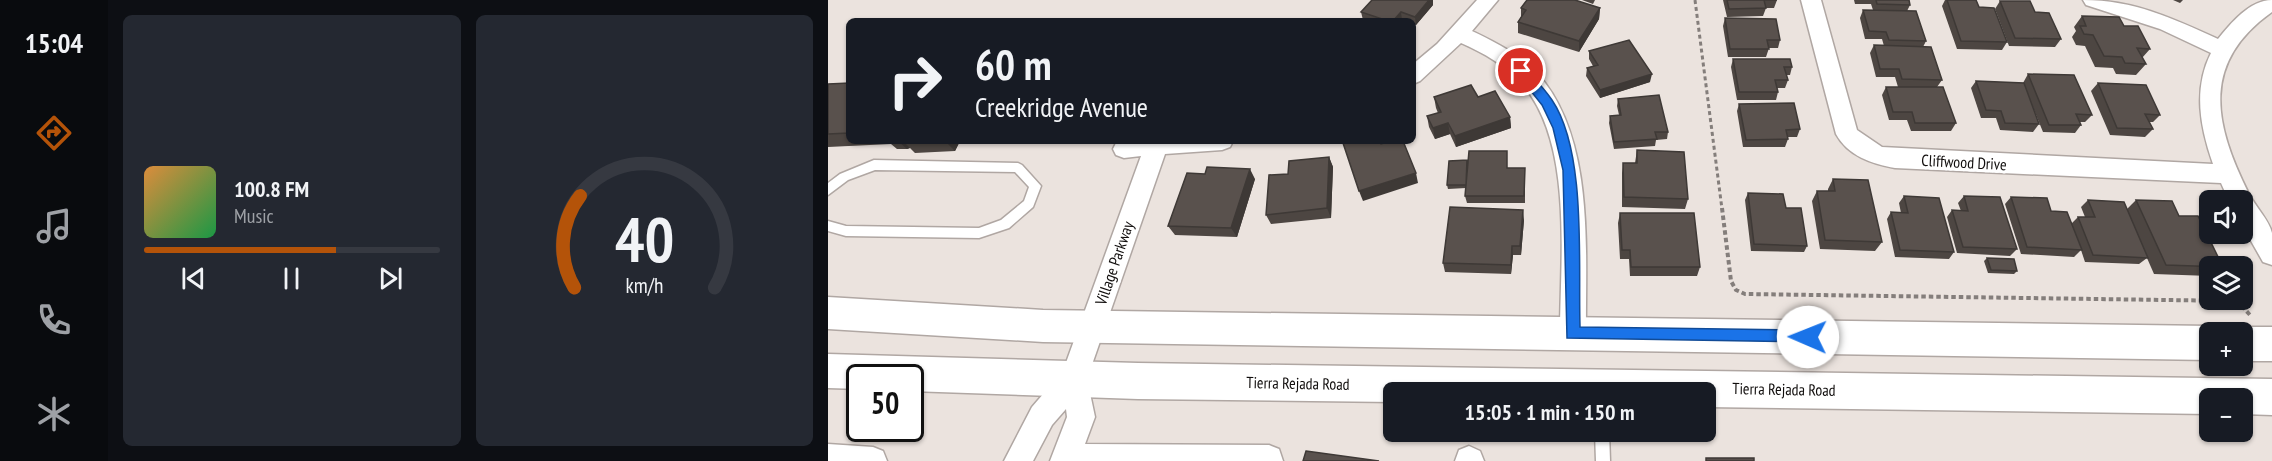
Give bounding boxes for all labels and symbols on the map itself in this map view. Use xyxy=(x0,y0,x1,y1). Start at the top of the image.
pin xyxy=(1495,45,1546,96)
street label: Cliffwood Drive xyxy=(1921,150,2007,174)
street label: Village Parkway xyxy=(1090,218,1138,308)
position arrow xyxy=(1776,305,1840,369)
speed limit sign: 50 xyxy=(846,364,924,442)
street label: Tierra Rejada Road xyxy=(1246,372,1350,394)
street label: Tierra Rejada Road xyxy=(1732,378,1836,400)

